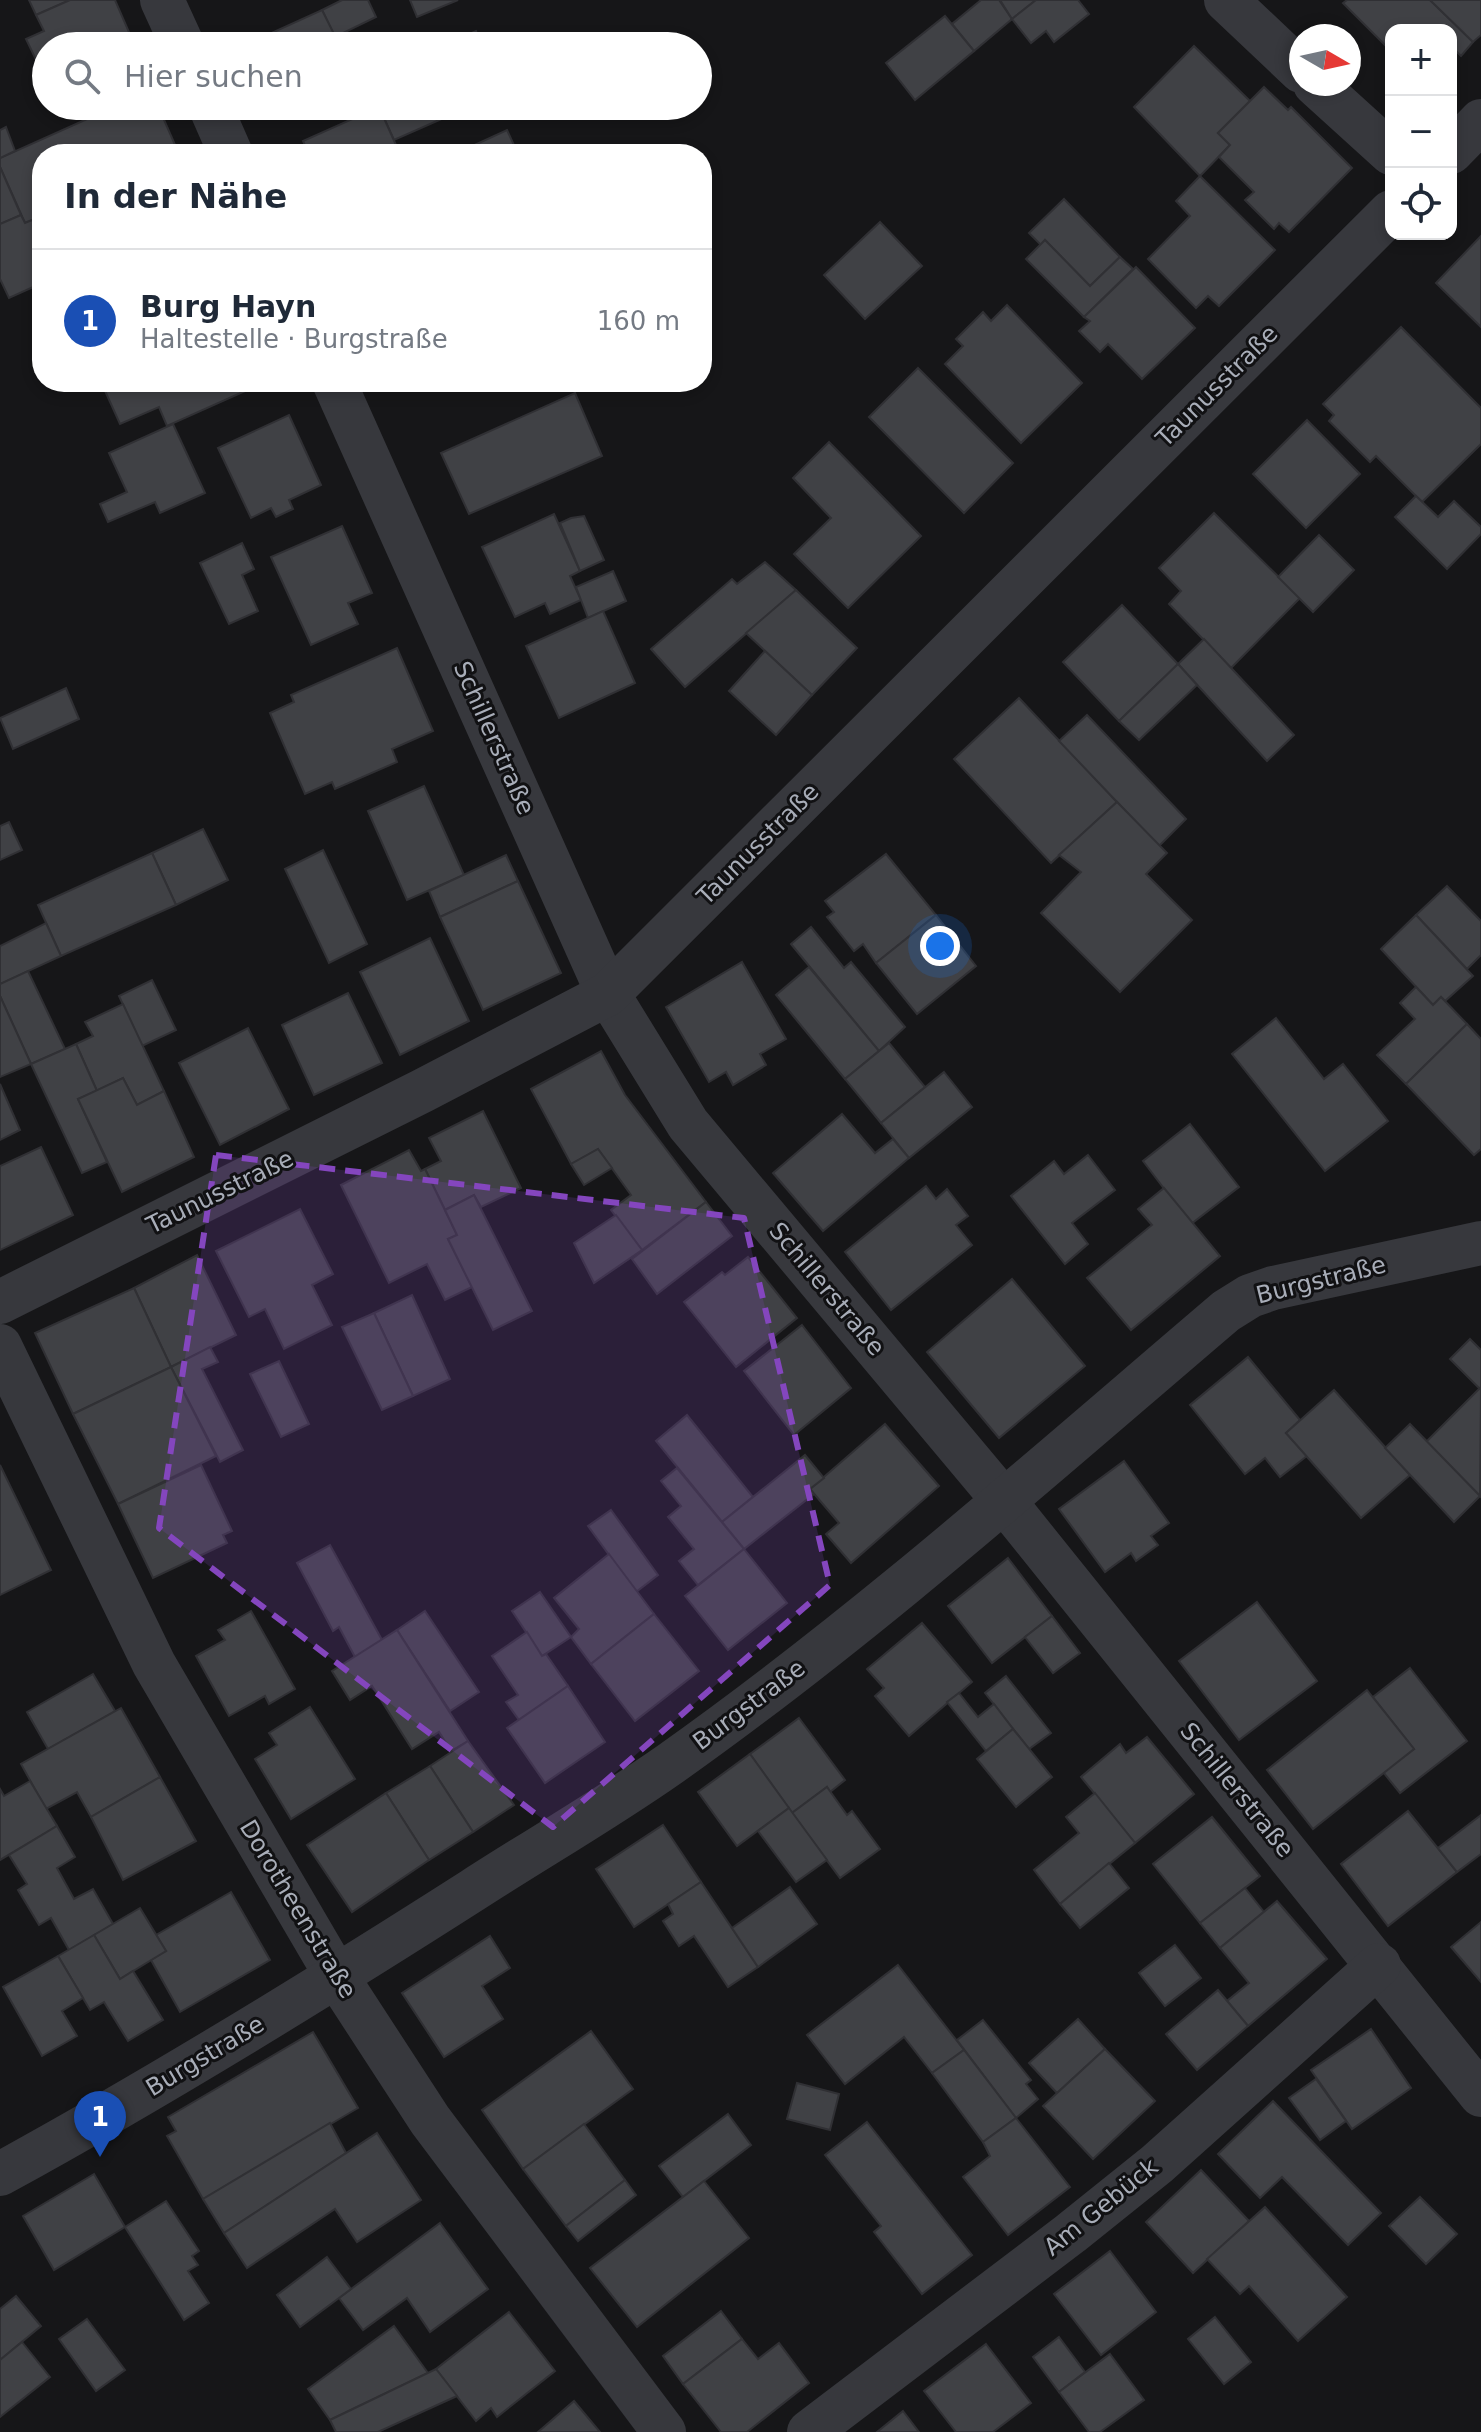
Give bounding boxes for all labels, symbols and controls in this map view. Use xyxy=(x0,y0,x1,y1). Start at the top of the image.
north arrow xyxy=(1289,24,1361,96)
map controls xyxy=(1385,24,1457,240)
button: + xyxy=(1385,24,1457,96)
search box xyxy=(32,32,712,120)
icon: search xyxy=(60,54,104,98)
text: Hier suchen xyxy=(124,59,303,94)
button: − xyxy=(1385,96,1457,168)
button: locate xyxy=(1385,168,1457,240)
text: In der Nähe xyxy=(64,176,287,216)
text: Burg Hayn xyxy=(140,289,316,324)
text: 1 xyxy=(81,306,99,336)
text: 160 m xyxy=(597,306,680,336)
street label: Taunusstraße xyxy=(1150,320,1283,453)
text: Haltestelle · Burgstraße xyxy=(140,324,448,354)
street label: Schillerstraße xyxy=(448,657,540,819)
street label: Taunusstraße xyxy=(691,778,824,911)
your location xyxy=(920,926,960,966)
street label: Taunusstraße xyxy=(141,1144,298,1240)
street label: Schillerstraße xyxy=(763,1217,891,1361)
street label: Burgstraße xyxy=(1253,1250,1389,1310)
street label: Burgstraße xyxy=(688,1654,810,1756)
street label: Schillerstraße xyxy=(1174,1717,1300,1863)
street label: Dorotheenstraße xyxy=(234,1815,362,2003)
street label: Burgstraße xyxy=(141,2010,269,2102)
pin: 1 xyxy=(74,2091,126,2157)
street label: Am Gebück xyxy=(1038,2153,1164,2261)

